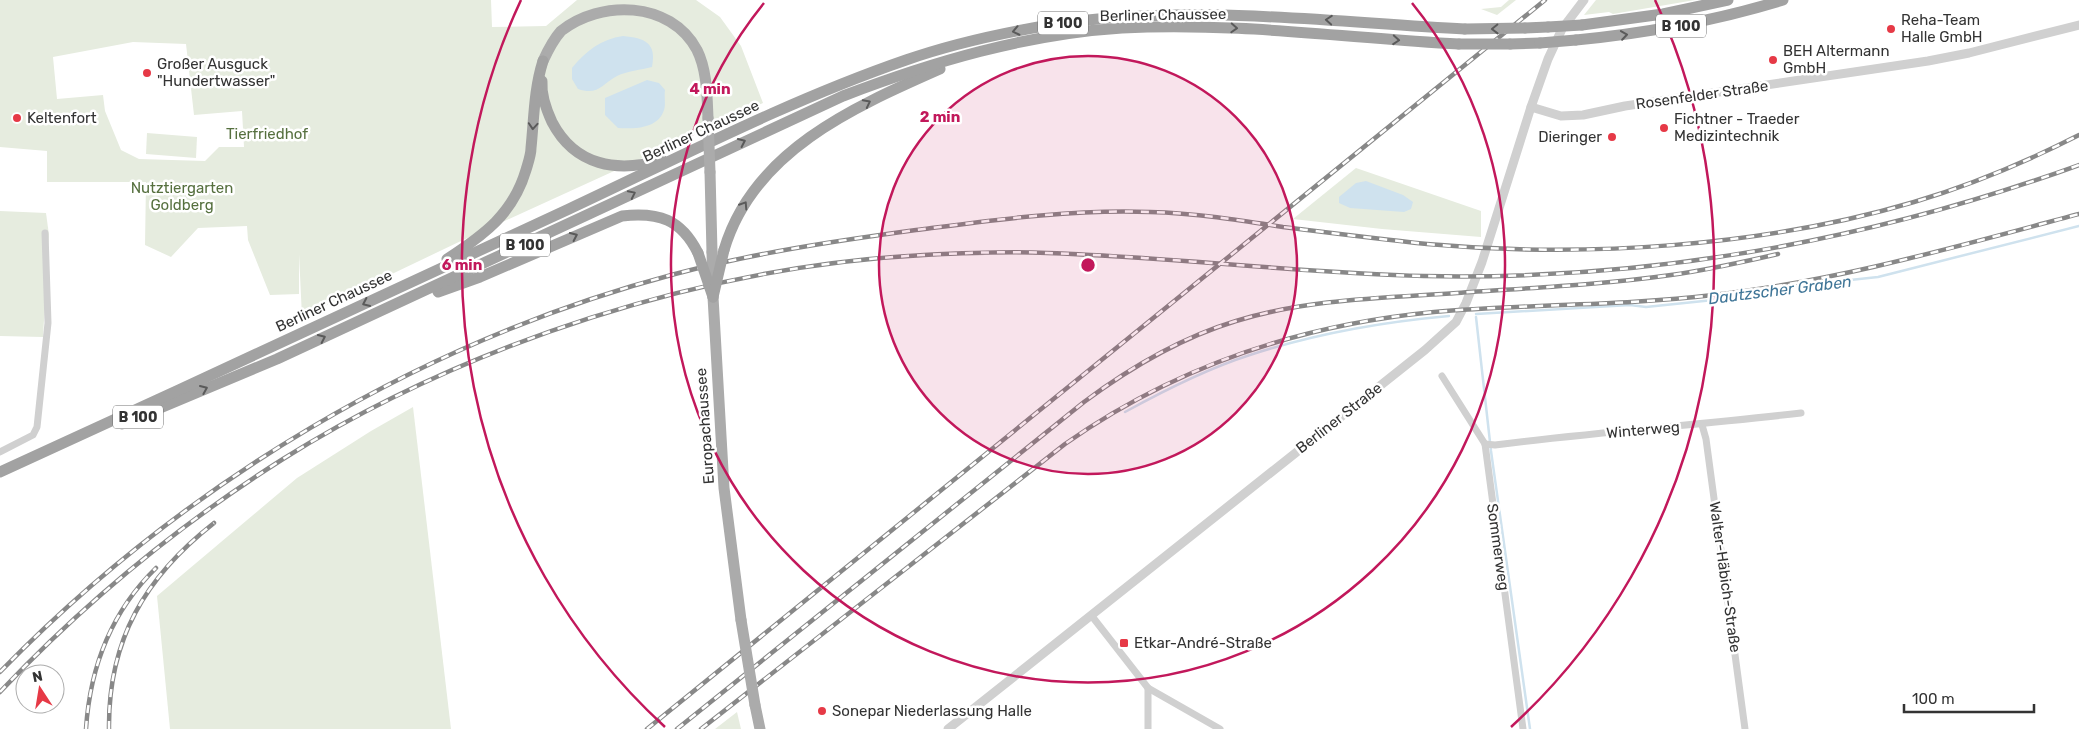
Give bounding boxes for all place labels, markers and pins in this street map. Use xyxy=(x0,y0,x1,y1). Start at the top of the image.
place label: Reha-Team Halle GmbH xyxy=(1901,11,1983,46)
marker: Reha-Team Halle GmbH xyxy=(1885,23,1897,35)
place label: BEH Altermann GmbH xyxy=(1783,42,1890,77)
marker: BEH Altermann GmbH xyxy=(1767,54,1779,66)
place label: Großer Ausguck "Hundertwasser" xyxy=(157,55,275,90)
marker: Großer Ausguck "Hundertwasser" xyxy=(141,67,153,79)
place label: Keltenfort xyxy=(27,109,97,127)
place label: Fichtner - Traeder Medizintechnik xyxy=(1674,110,1800,145)
marker: Keltenfort xyxy=(11,112,23,124)
marker: Fichtner - Traeder Medizintechnik xyxy=(1658,122,1670,134)
place label: Dieringer xyxy=(1538,128,1602,146)
marker: Dieringer xyxy=(1606,131,1618,143)
centre of rings xyxy=(1079,256,1097,274)
place label: Etkar-André-Straße xyxy=(1134,634,1272,652)
marker: Etkar-André-Straße xyxy=(1118,637,1130,649)
place label: Sonepar Niederlassung Halle xyxy=(832,702,1032,720)
marker: Sonepar Niederlassung Halle xyxy=(816,705,828,717)

